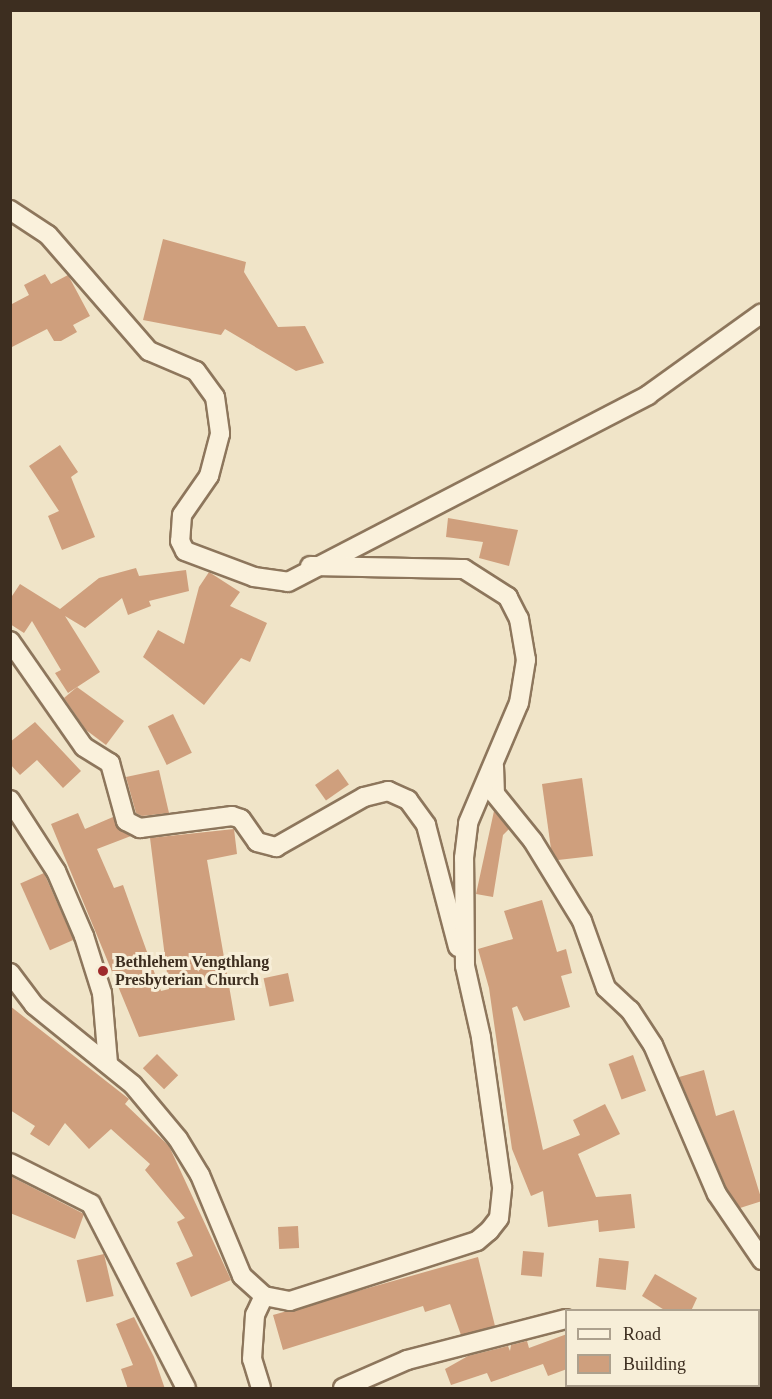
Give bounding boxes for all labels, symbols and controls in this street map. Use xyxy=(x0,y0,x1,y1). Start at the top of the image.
place label: Bethlehem Vengthlang Presbyterian Church xyxy=(115,952,270,990)
marker: Bethlehem Vengthlang Presbyterian Church xyxy=(96,964,110,978)
legend xyxy=(565,1309,760,1387)
text: Road xyxy=(623,1324,661,1344)
text: Building xyxy=(623,1354,686,1374)

